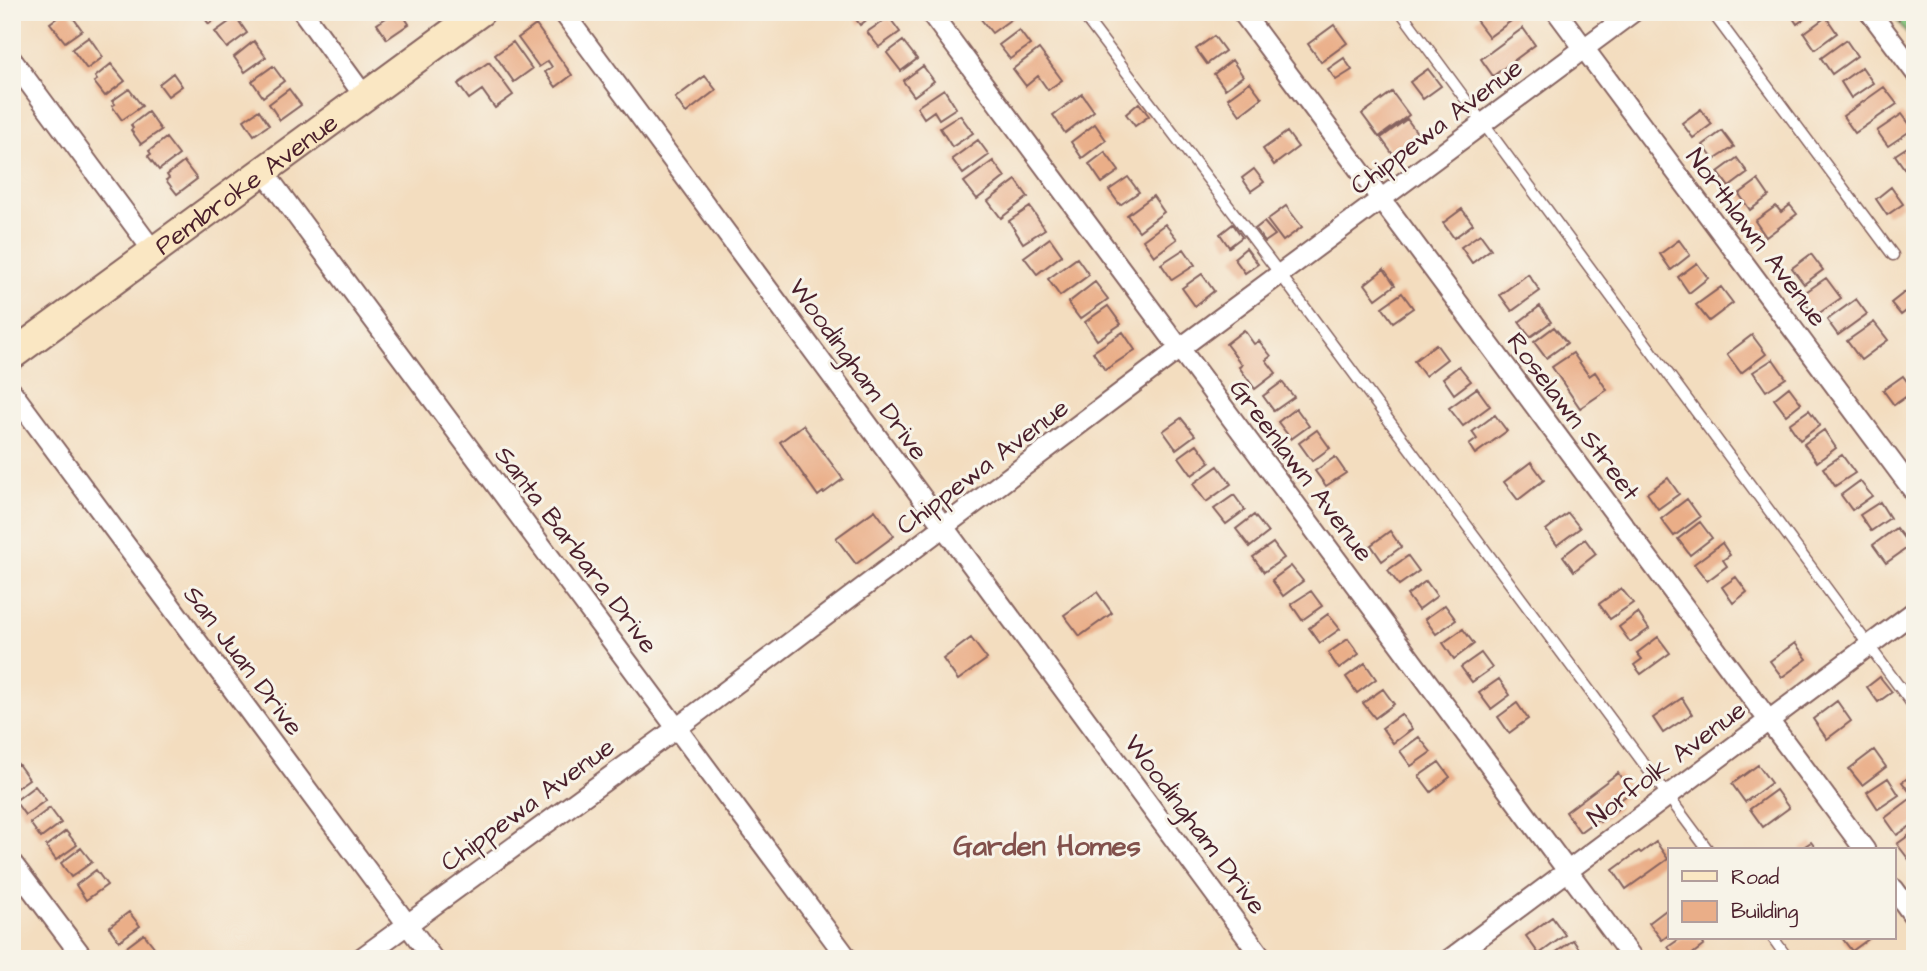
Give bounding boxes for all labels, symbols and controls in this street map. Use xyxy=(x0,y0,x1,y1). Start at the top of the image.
street label: Chippewa Avenue xyxy=(1343,50,1530,204)
street label: Pembroke Avenue xyxy=(147,105,346,264)
street label: Northlawn Avenue xyxy=(1677,141,1835,334)
street label: Woodingham Drive xyxy=(778,271,936,469)
street label: Roselawn Street xyxy=(1498,325,1649,509)
street label: Greenlawn Avenue xyxy=(1221,372,1382,569)
street label: Chippewa Avenue xyxy=(889,390,1076,544)
street label: Santa Barbara Drive xyxy=(486,438,666,661)
street label: San Juan Drive xyxy=(175,578,312,743)
street label: Norfolk Avenue xyxy=(1580,692,1753,835)
street label: Woodingham Drive xyxy=(1114,727,1275,923)
street label: Chippewa Avenue xyxy=(433,729,622,880)
district label: Garden Homes xyxy=(953,827,1141,866)
legend xyxy=(1668,848,1896,940)
text: Road xyxy=(1731,863,1779,892)
text: Building xyxy=(1731,897,1799,928)

